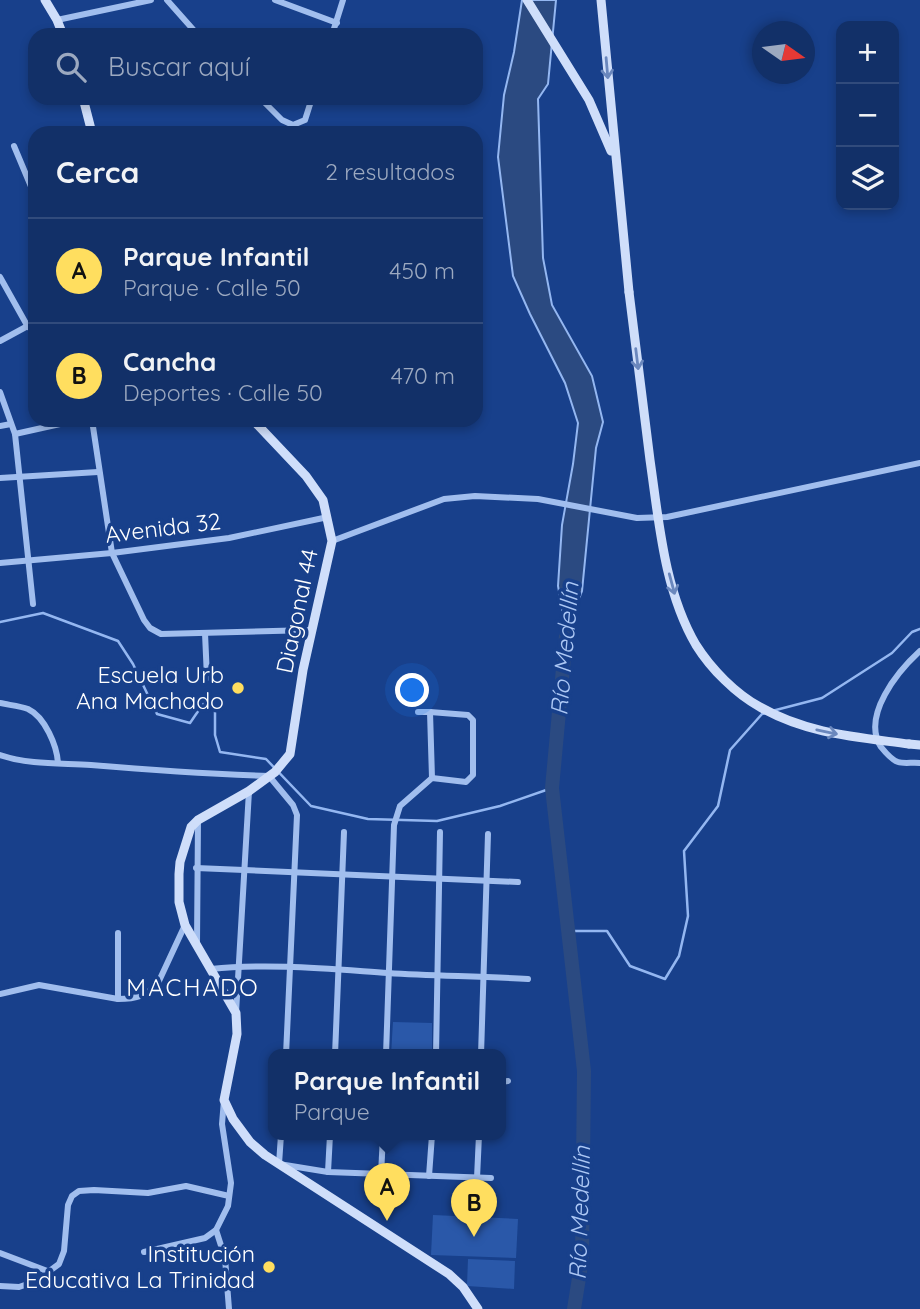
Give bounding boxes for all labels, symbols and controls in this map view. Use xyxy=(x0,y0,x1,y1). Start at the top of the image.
north arrow xyxy=(752,21,815,84)
map controls xyxy=(836,21,899,210)
button: + xyxy=(836,21,899,84)
search box xyxy=(28,28,483,105)
icon: search xyxy=(52,48,90,86)
text: Buscar aquí xyxy=(108,50,250,83)
one-way arrow xyxy=(601,56,614,79)
button: − xyxy=(836,84,899,147)
button: layers xyxy=(836,147,899,210)
text: Cerca xyxy=(56,153,139,191)
text: 2 resultados xyxy=(325,157,455,186)
text: Parque Infantil xyxy=(123,240,309,273)
text: A xyxy=(72,256,86,285)
text: 450 m xyxy=(389,256,455,285)
text: Parque · Calle 50 xyxy=(123,273,301,302)
text: Cancha xyxy=(123,345,216,378)
one-way arrow xyxy=(631,348,644,370)
text: B xyxy=(71,361,87,390)
text: 470 m xyxy=(391,361,455,390)
text: Deportes · Calle 50 xyxy=(123,378,323,407)
street label: Avenida 32 xyxy=(103,506,222,549)
street label: Diagonal 44 xyxy=(269,546,324,676)
one-way arrow xyxy=(666,572,679,595)
water label: Río Medellín xyxy=(543,580,585,717)
place label: Escuela Urb Ana Machado xyxy=(76,660,224,715)
your location xyxy=(395,673,429,707)
marker: Escuela Urb Ana Machado xyxy=(230,680,246,696)
one-way arrow xyxy=(815,726,838,740)
district label: MACHADO xyxy=(126,972,260,1002)
popup xyxy=(268,1049,506,1140)
text: Parque Infantil xyxy=(294,1064,480,1097)
text: Parque xyxy=(294,1097,370,1126)
water label: Río Medellín xyxy=(562,1144,596,1280)
pin: A xyxy=(364,1163,410,1221)
pin: B xyxy=(451,1179,497,1237)
place label: Institución Educativa La Trinidad xyxy=(25,1239,255,1294)
marker: Institución Educativa La Trinidad xyxy=(261,1259,277,1275)

